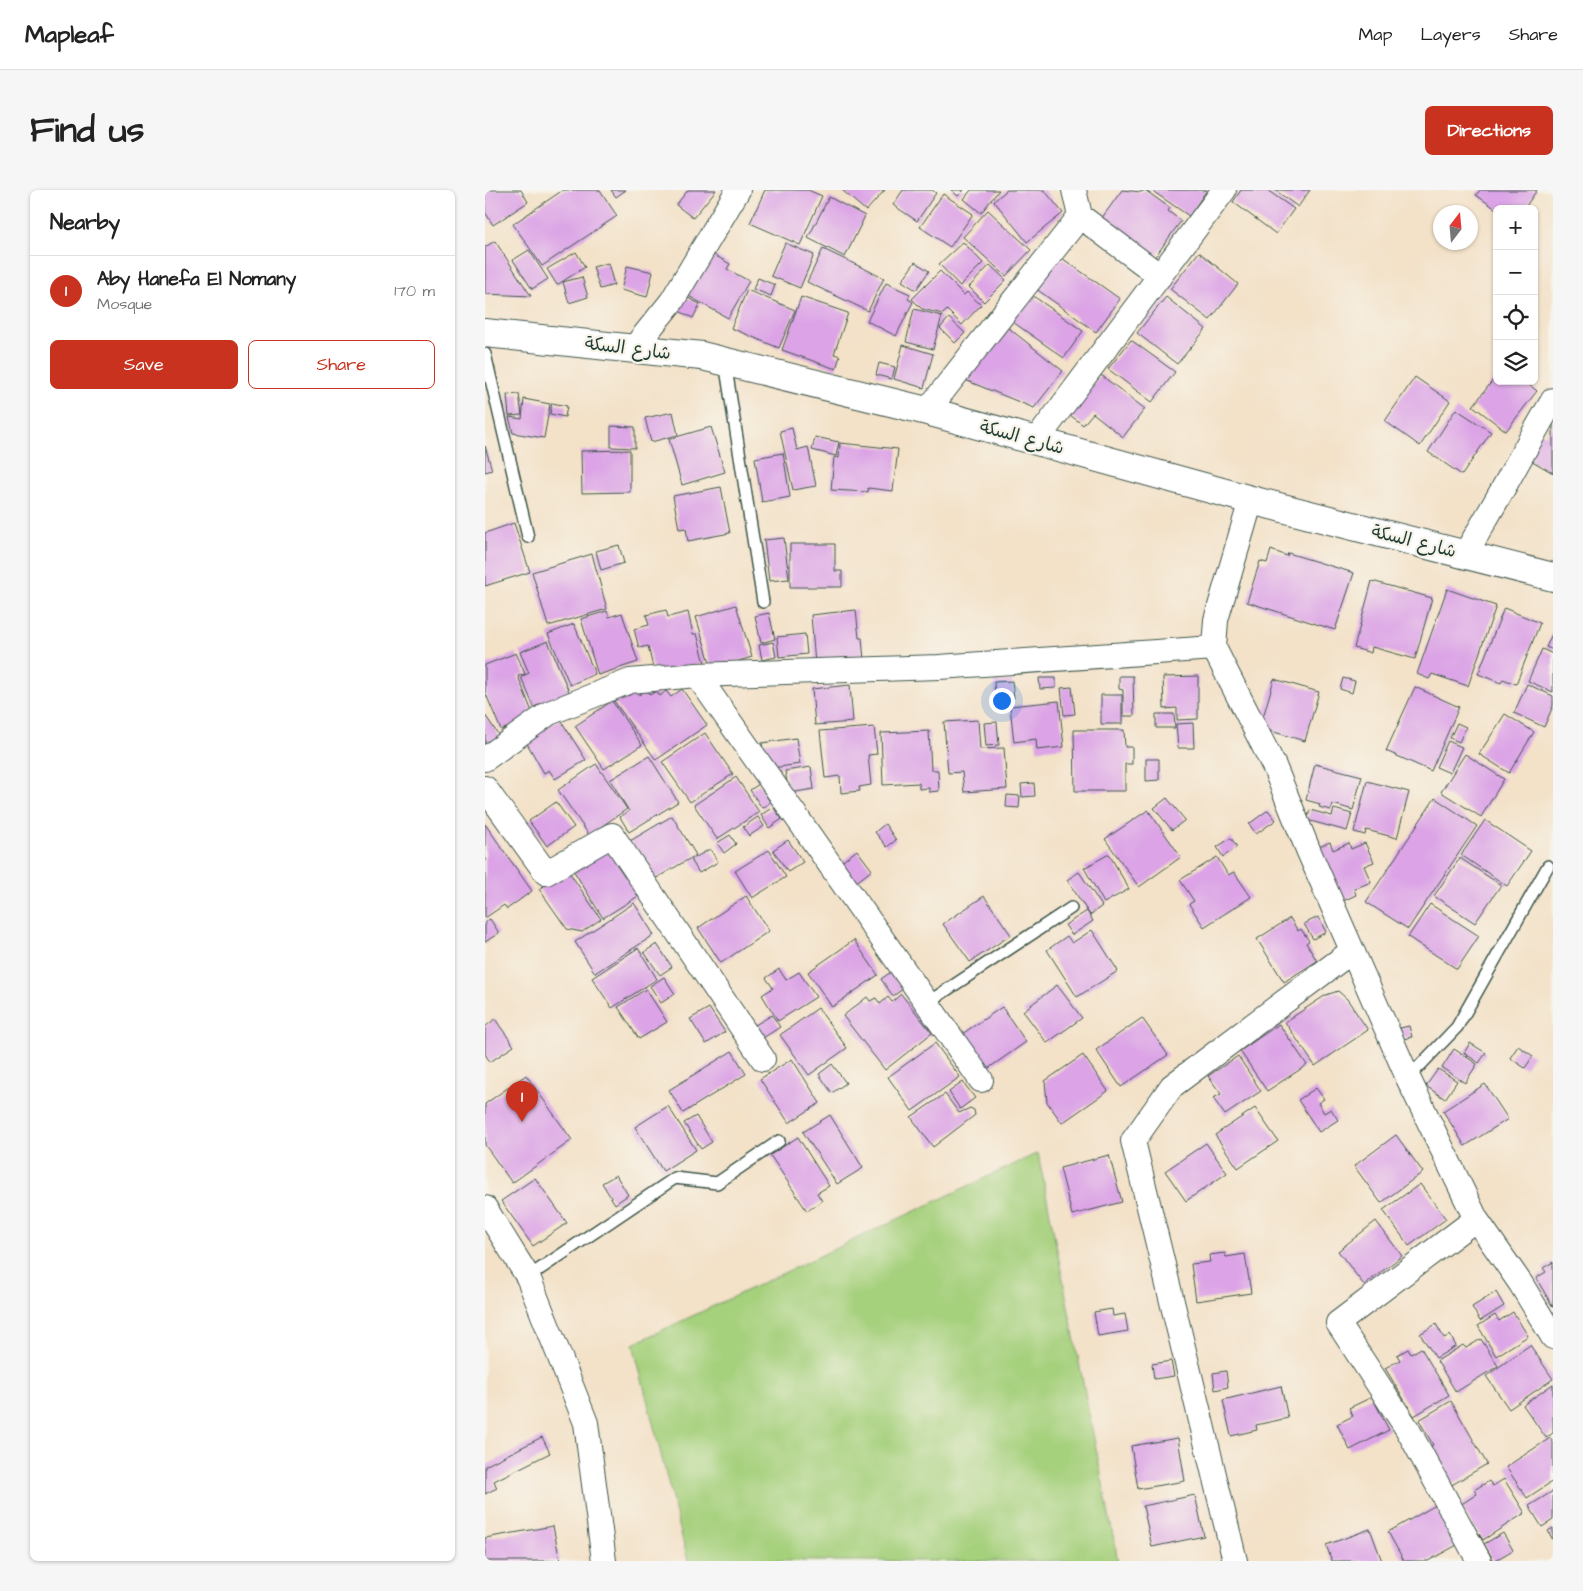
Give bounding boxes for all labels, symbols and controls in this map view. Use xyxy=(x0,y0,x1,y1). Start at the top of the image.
text: Mapleaf xyxy=(25,18,114,52)
text: Map xyxy=(1358,22,1392,47)
text: Layers xyxy=(1420,22,1481,47)
text: Share xyxy=(1509,22,1558,47)
text: Find us xyxy=(30,106,144,155)
button: Directions xyxy=(1425,106,1553,155)
north arrow xyxy=(1433,205,1478,250)
map controls xyxy=(1493,205,1538,385)
button: + xyxy=(1493,205,1538,250)
text: Nearby xyxy=(50,208,120,237)
button: − xyxy=(1493,250,1538,295)
text: Aby Hanefa El Nomany xyxy=(97,266,296,293)
text: 1 xyxy=(65,280,67,302)
text: 170 m xyxy=(394,280,435,302)
text: Mosque xyxy=(97,293,152,315)
button: locate xyxy=(1493,295,1538,340)
street label: شارع السكة xyxy=(583,331,672,366)
button: Save xyxy=(50,340,238,389)
button: Share xyxy=(248,340,435,389)
button: layers xyxy=(1493,340,1538,385)
street label: شارع السكة xyxy=(977,414,1067,461)
street label: شارع السكة xyxy=(1369,519,1459,564)
your location xyxy=(989,688,1015,714)
pin: 1 xyxy=(506,1081,538,1122)

